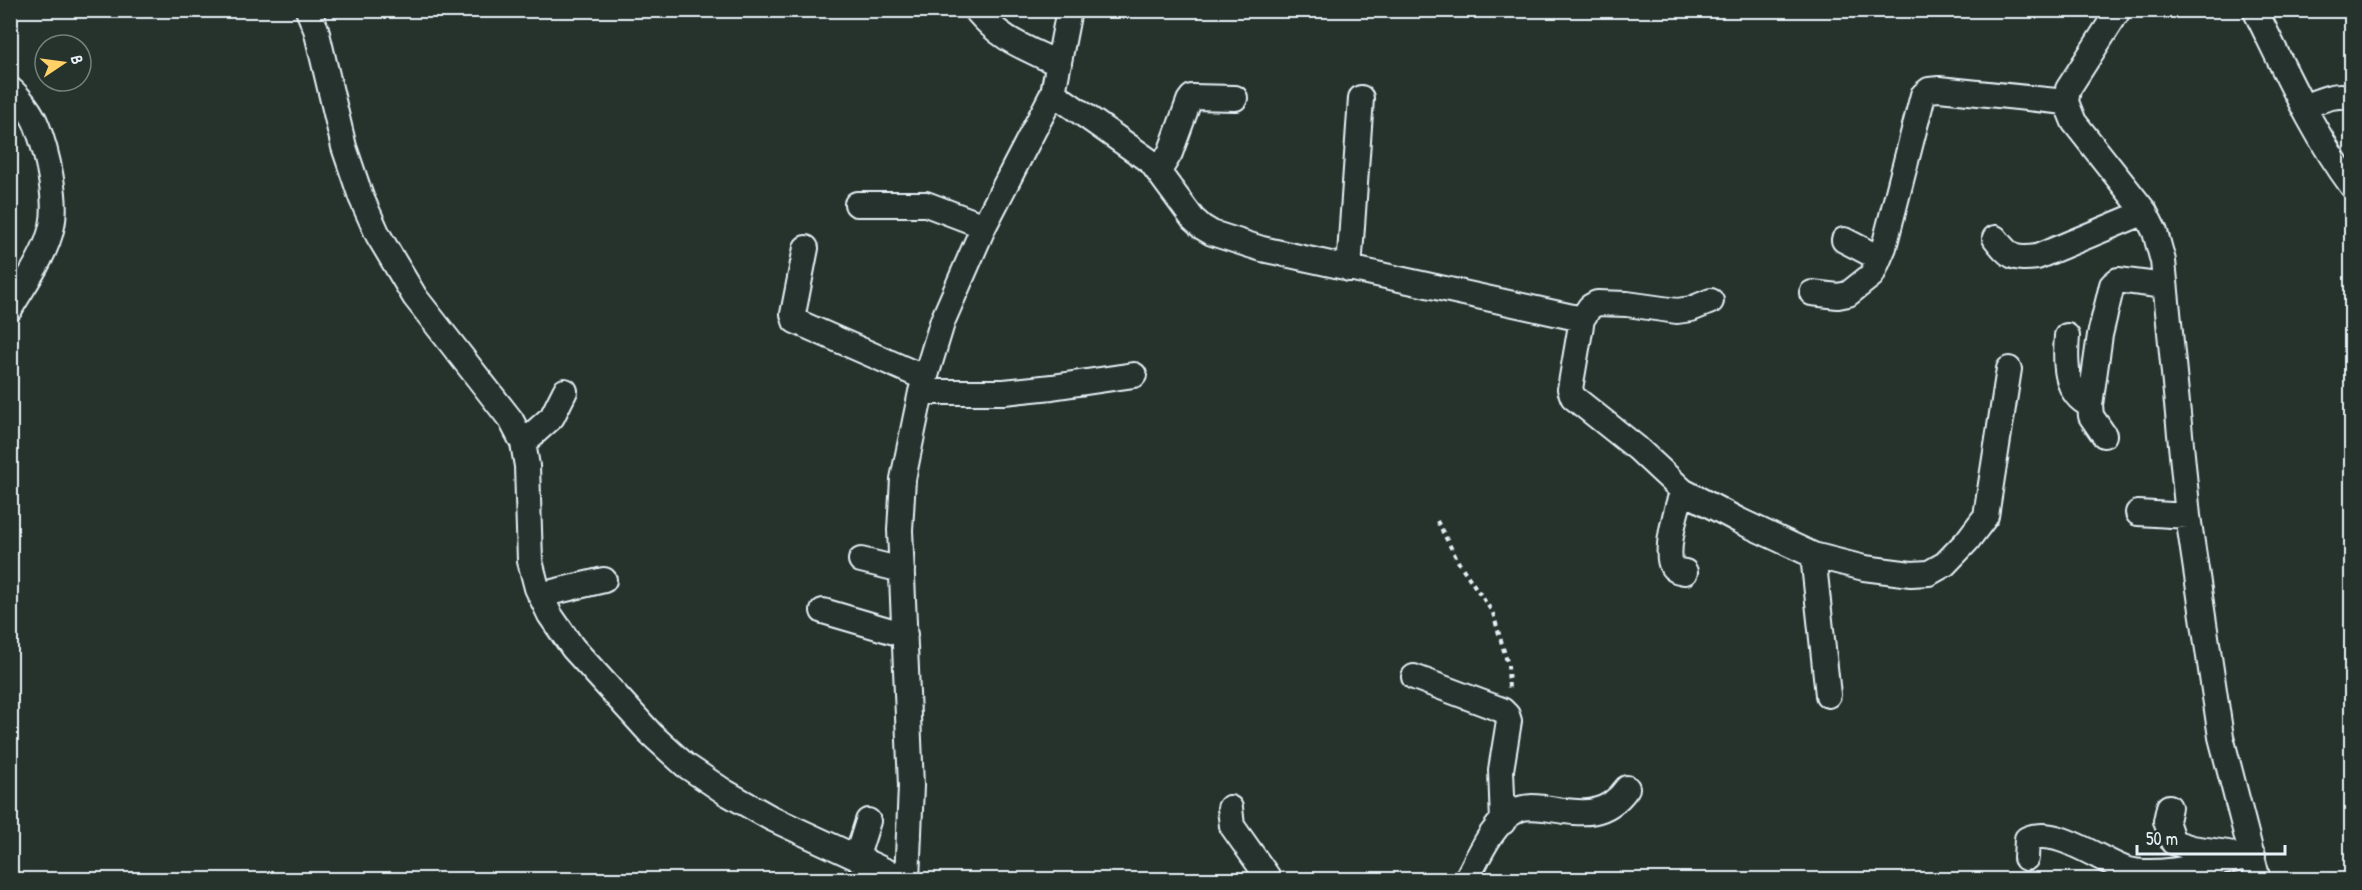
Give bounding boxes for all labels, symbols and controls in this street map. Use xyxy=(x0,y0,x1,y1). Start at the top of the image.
north arrow xyxy=(33,33,93,93)
text: B xyxy=(66,53,89,66)
scale bar xyxy=(2137,818,2286,856)
text: 50 m xyxy=(2146,826,2178,851)

